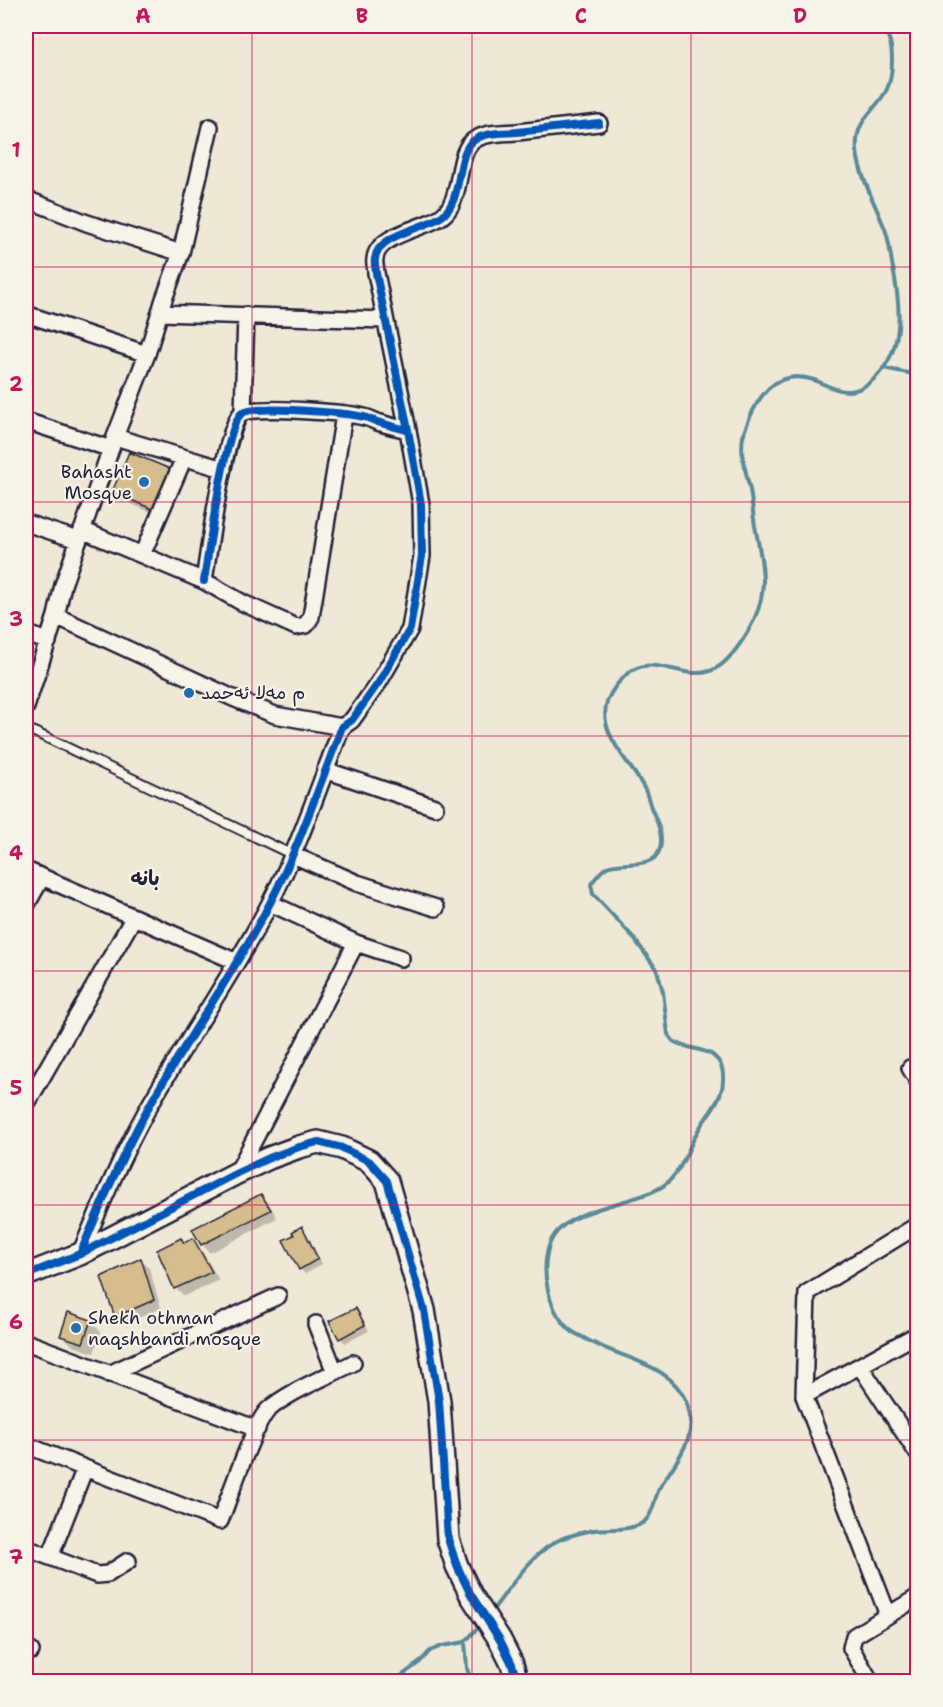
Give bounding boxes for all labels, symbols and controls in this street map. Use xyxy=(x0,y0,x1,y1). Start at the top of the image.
text: A xyxy=(135,3,151,29)
text: B xyxy=(356,3,368,29)
text: C xyxy=(575,3,587,29)
text: D xyxy=(793,3,807,29)
text: 1 xyxy=(11,137,21,163)
text: 2 xyxy=(9,371,23,397)
place label: Bahasht Mosque xyxy=(61,460,132,505)
marker: Bahasht Mosque xyxy=(137,475,151,489)
text: 3 xyxy=(9,606,23,632)
place label: م مەلا ئەحمد xyxy=(201,681,305,707)
marker: م مەلا ئەحمد xyxy=(182,686,196,700)
text: 4 xyxy=(9,840,23,866)
district label: بانە xyxy=(131,865,160,891)
text: 5 xyxy=(10,1075,22,1101)
place label: Shekh othman naqshbandi mosque xyxy=(88,1306,261,1351)
text: 6 xyxy=(9,1309,23,1335)
marker: Shekh othman naqshbandi mosque xyxy=(69,1321,83,1335)
text: 7 xyxy=(9,1544,23,1570)

